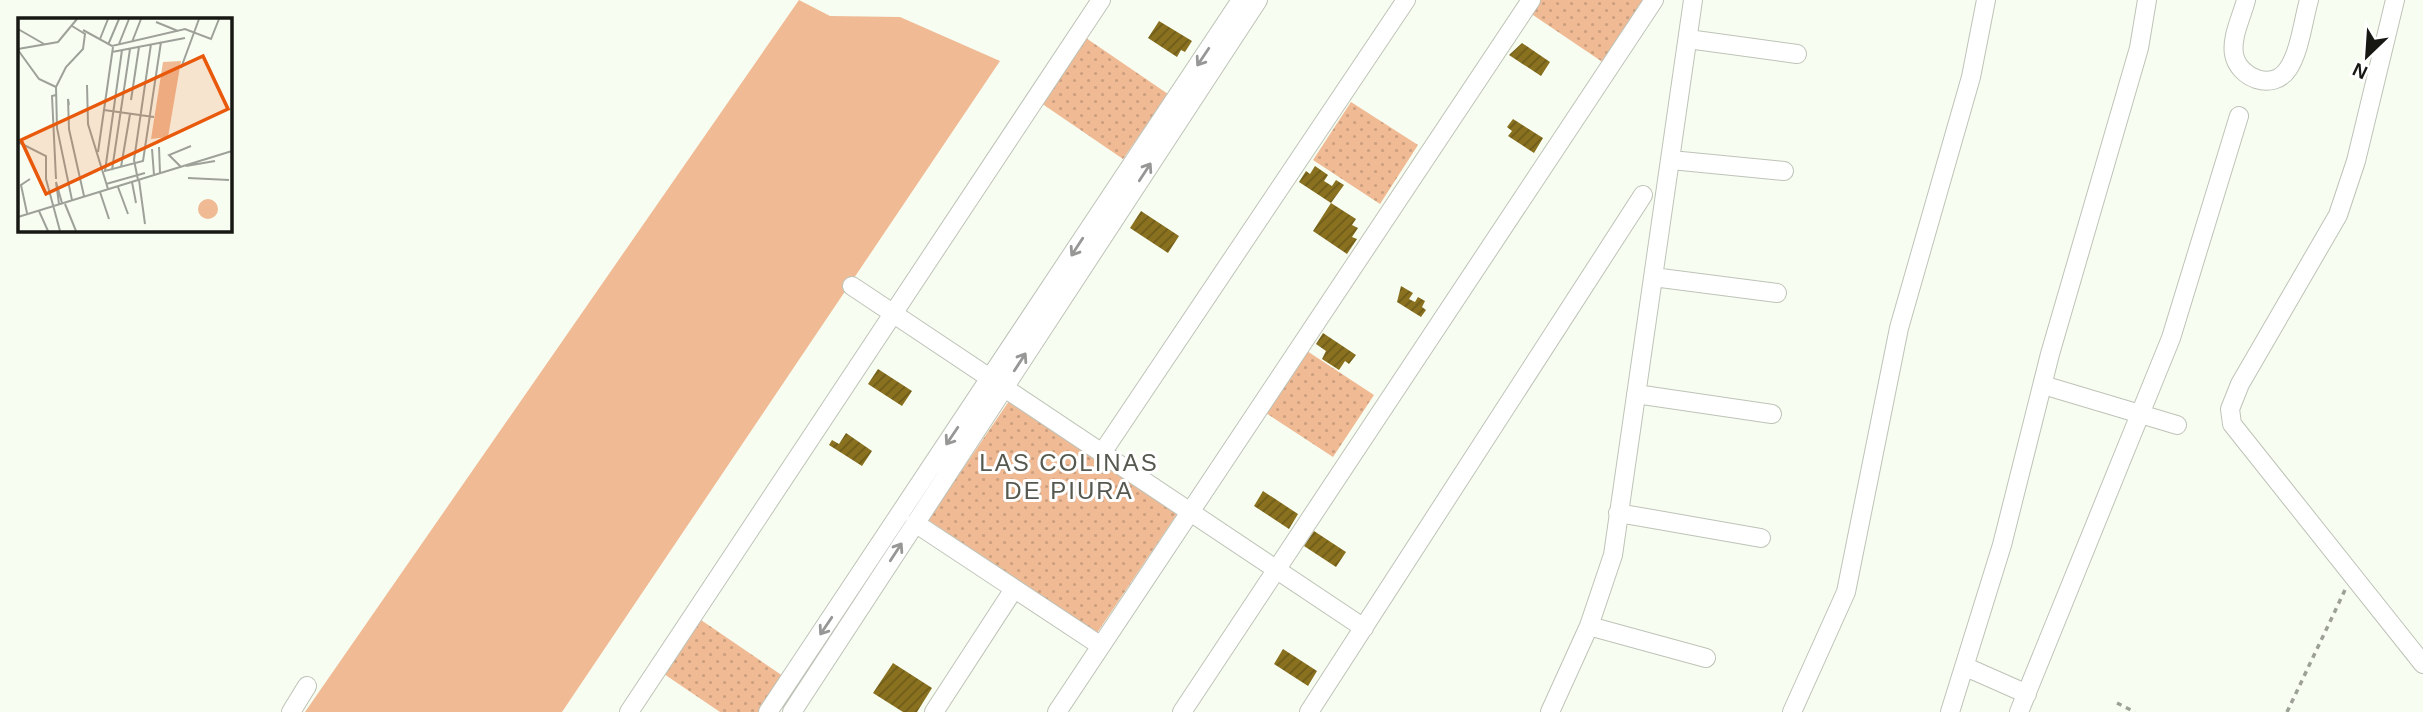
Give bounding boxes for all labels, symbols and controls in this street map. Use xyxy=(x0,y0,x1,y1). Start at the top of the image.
inset map xyxy=(18,18,231,231)
north arrow xyxy=(2332,21,2402,91)
one-way arrow xyxy=(1196,47,1210,66)
text: N xyxy=(2349,59,2371,83)
one-way arrow xyxy=(1138,162,1152,182)
one-way arrow xyxy=(1070,236,1084,256)
one-way arrow xyxy=(1013,352,1027,372)
one-way arrow xyxy=(945,426,959,446)
district label: LAS COLINAS DE PIURA xyxy=(979,449,1159,504)
one-way arrow xyxy=(889,543,903,563)
one-way arrow xyxy=(819,616,833,635)

